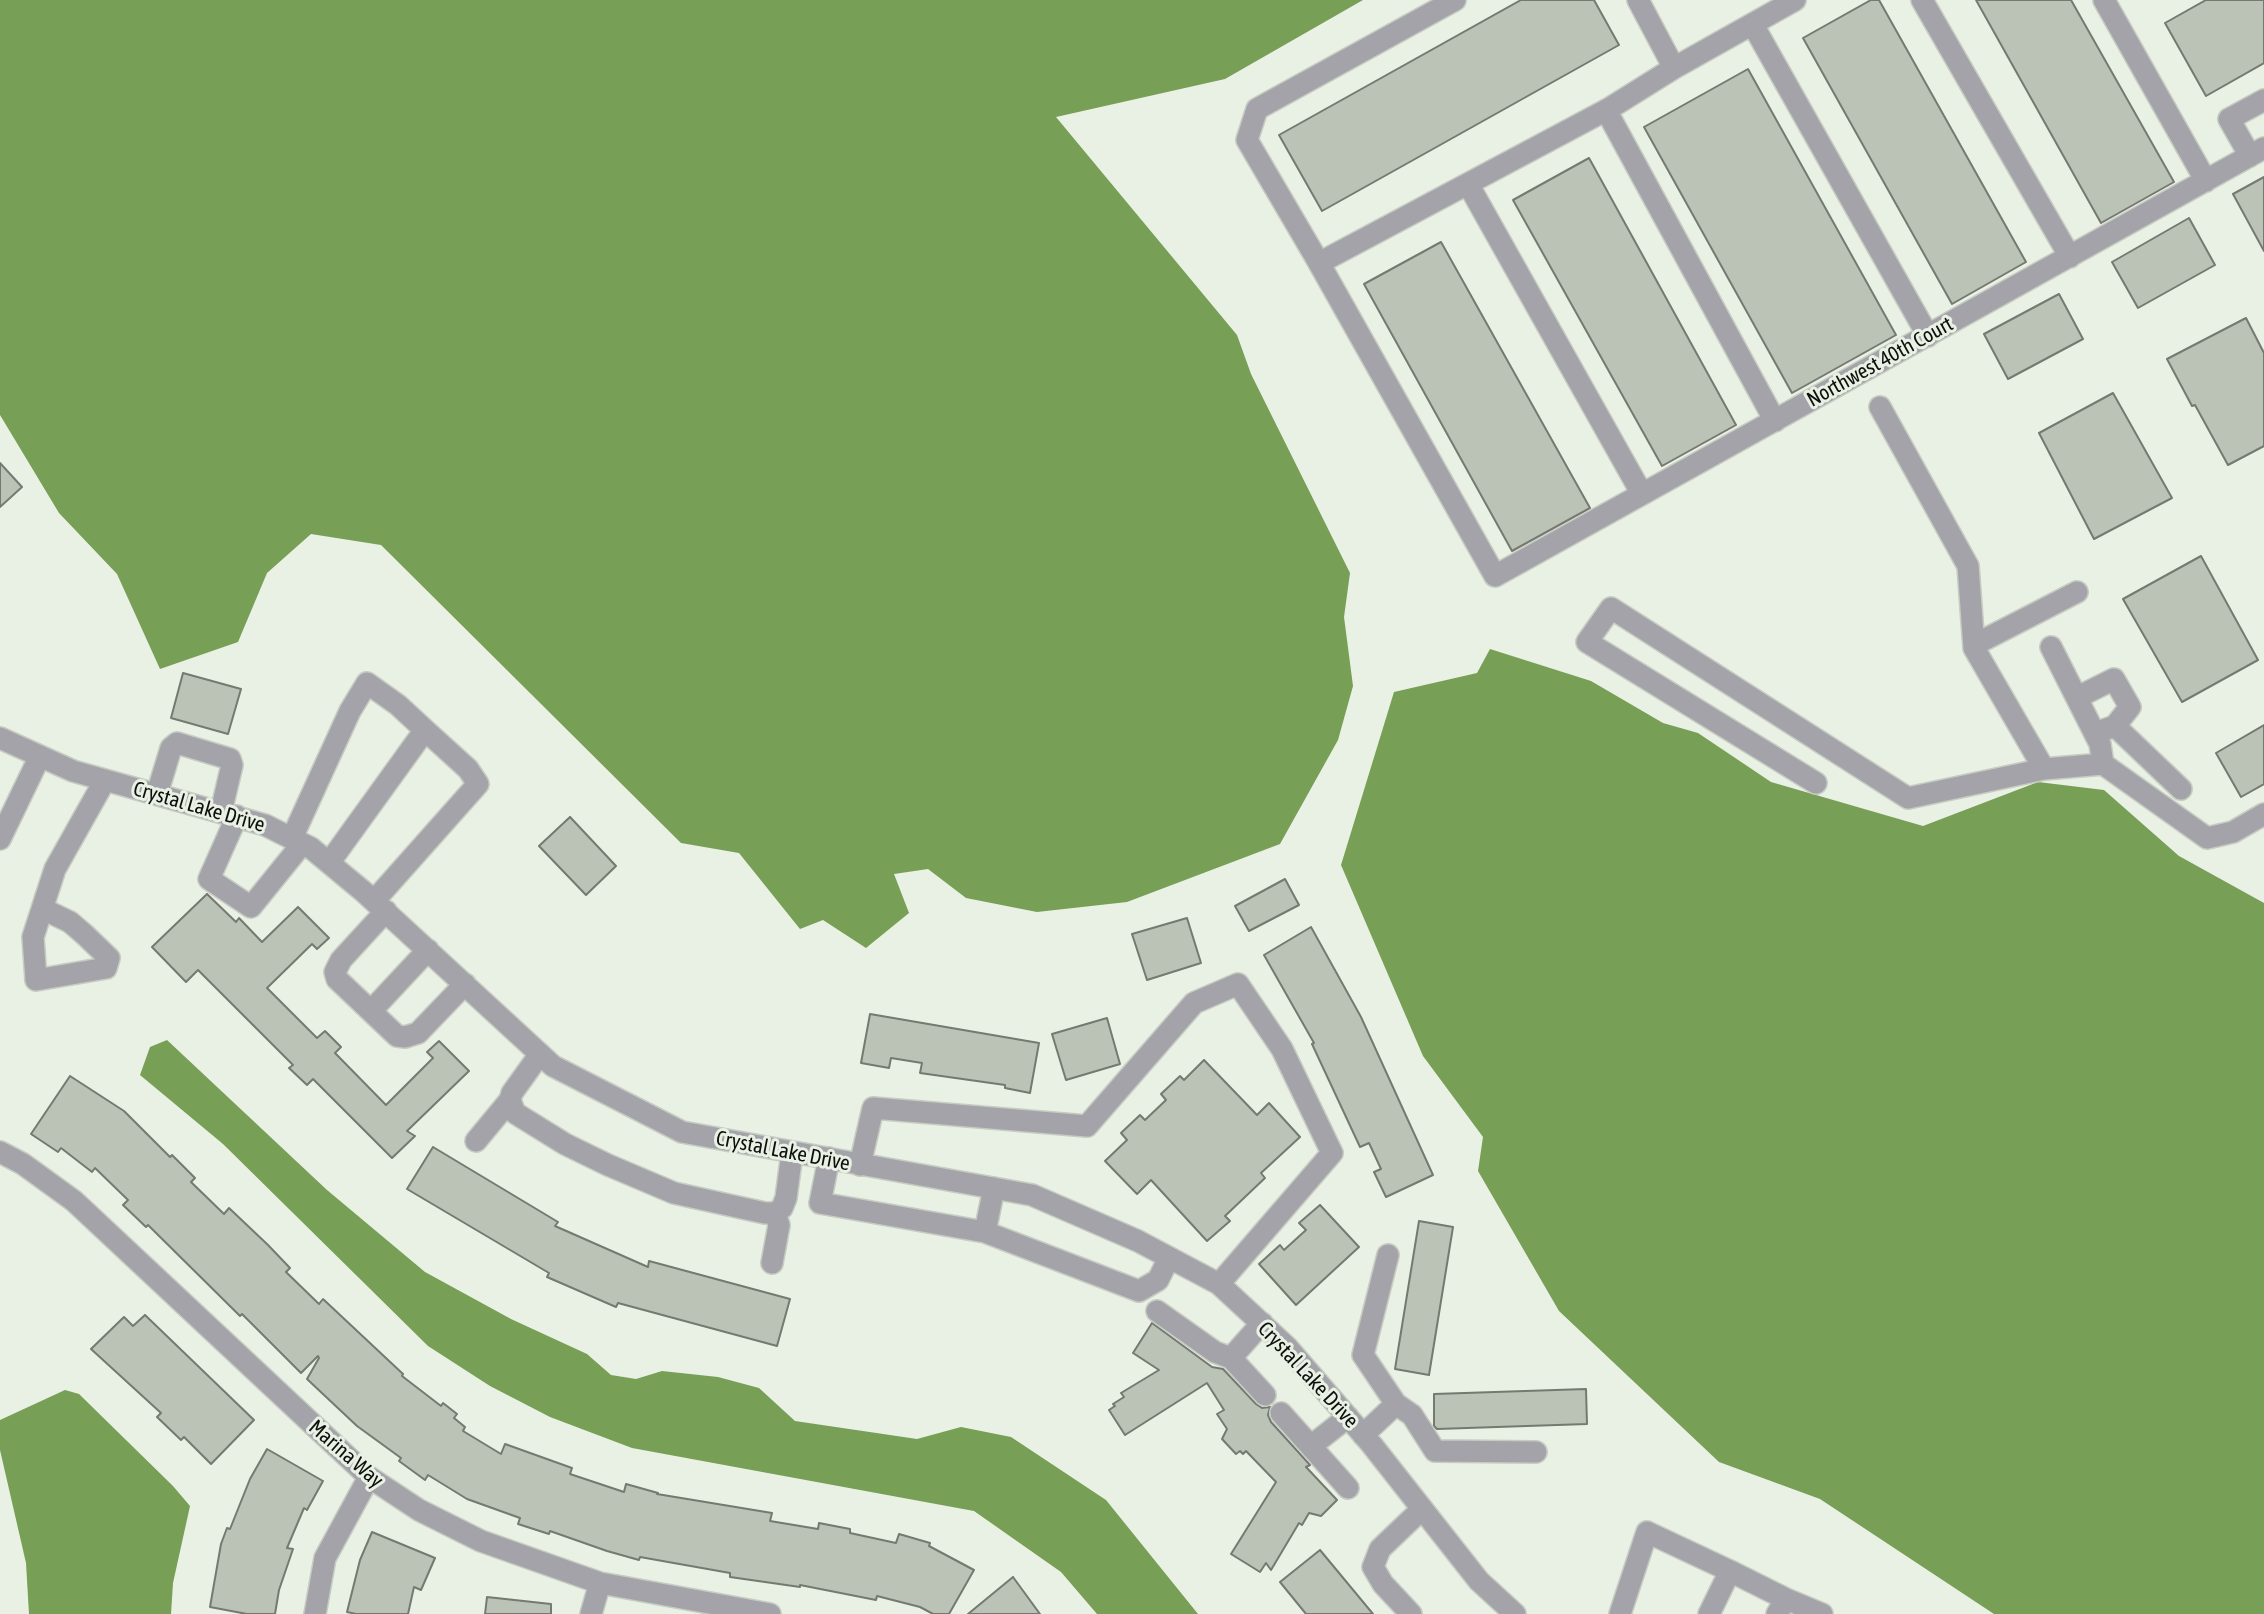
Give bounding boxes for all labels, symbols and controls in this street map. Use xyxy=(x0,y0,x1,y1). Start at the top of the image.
street label: Northwest 40th Court xyxy=(1803,311,1957,413)
street label: Crystal Lake Drive xyxy=(130,776,268,838)
street label: Crystal Lake Drive xyxy=(714,1126,852,1176)
street label: Crystal Lake Drive xyxy=(1252,1317,1364,1433)
street label: Marina Way xyxy=(304,1415,388,1493)

